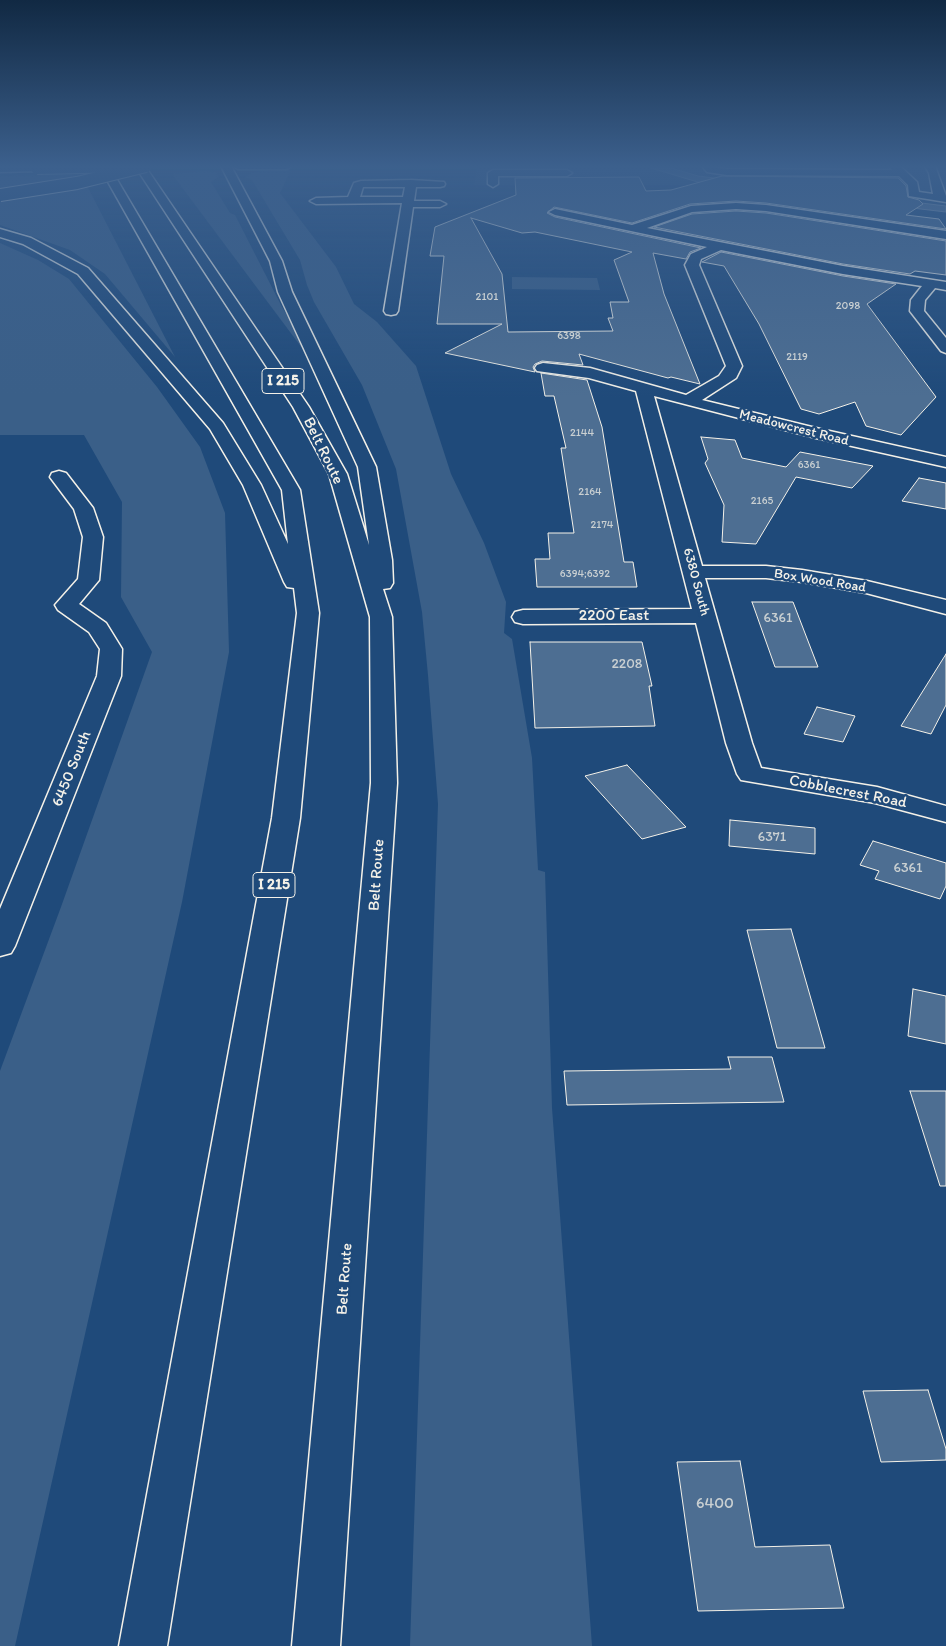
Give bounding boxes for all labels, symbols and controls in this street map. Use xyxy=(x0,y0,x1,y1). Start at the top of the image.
house number: 2101 xyxy=(476,290,498,304)
house number: 2098 xyxy=(836,299,860,313)
house number: 6398 xyxy=(557,329,581,343)
house number: 2119 xyxy=(786,350,808,364)
road number: I 215 xyxy=(262,368,304,394)
street label: Meadowcrest Road xyxy=(737,406,851,450)
street label: Belt Route xyxy=(299,414,347,488)
house number: 2144 xyxy=(570,426,594,440)
house number: 6361 xyxy=(798,458,820,472)
house number: 2164 xyxy=(578,485,602,499)
house number: 2165 xyxy=(751,494,773,508)
house number: 2174 xyxy=(591,518,613,532)
street label: 6380 South xyxy=(679,546,713,618)
street label: Box Wood Road xyxy=(773,565,867,597)
house number: 6394;6392 xyxy=(560,567,610,581)
street label: 2200 East xyxy=(579,606,649,626)
house number: 6361 xyxy=(764,610,792,626)
house number: 2208 xyxy=(611,656,643,672)
street label: 6450 South xyxy=(48,728,96,810)
street label: Cobblecrest Road xyxy=(787,771,909,813)
house number: 6371 xyxy=(758,829,786,845)
street label: Belt Route xyxy=(365,838,389,912)
house number: 6361 xyxy=(894,860,922,876)
road number: I 215 xyxy=(253,872,295,898)
street label: Belt Route xyxy=(333,1242,357,1316)
house number: 6400 xyxy=(696,1494,734,1514)

